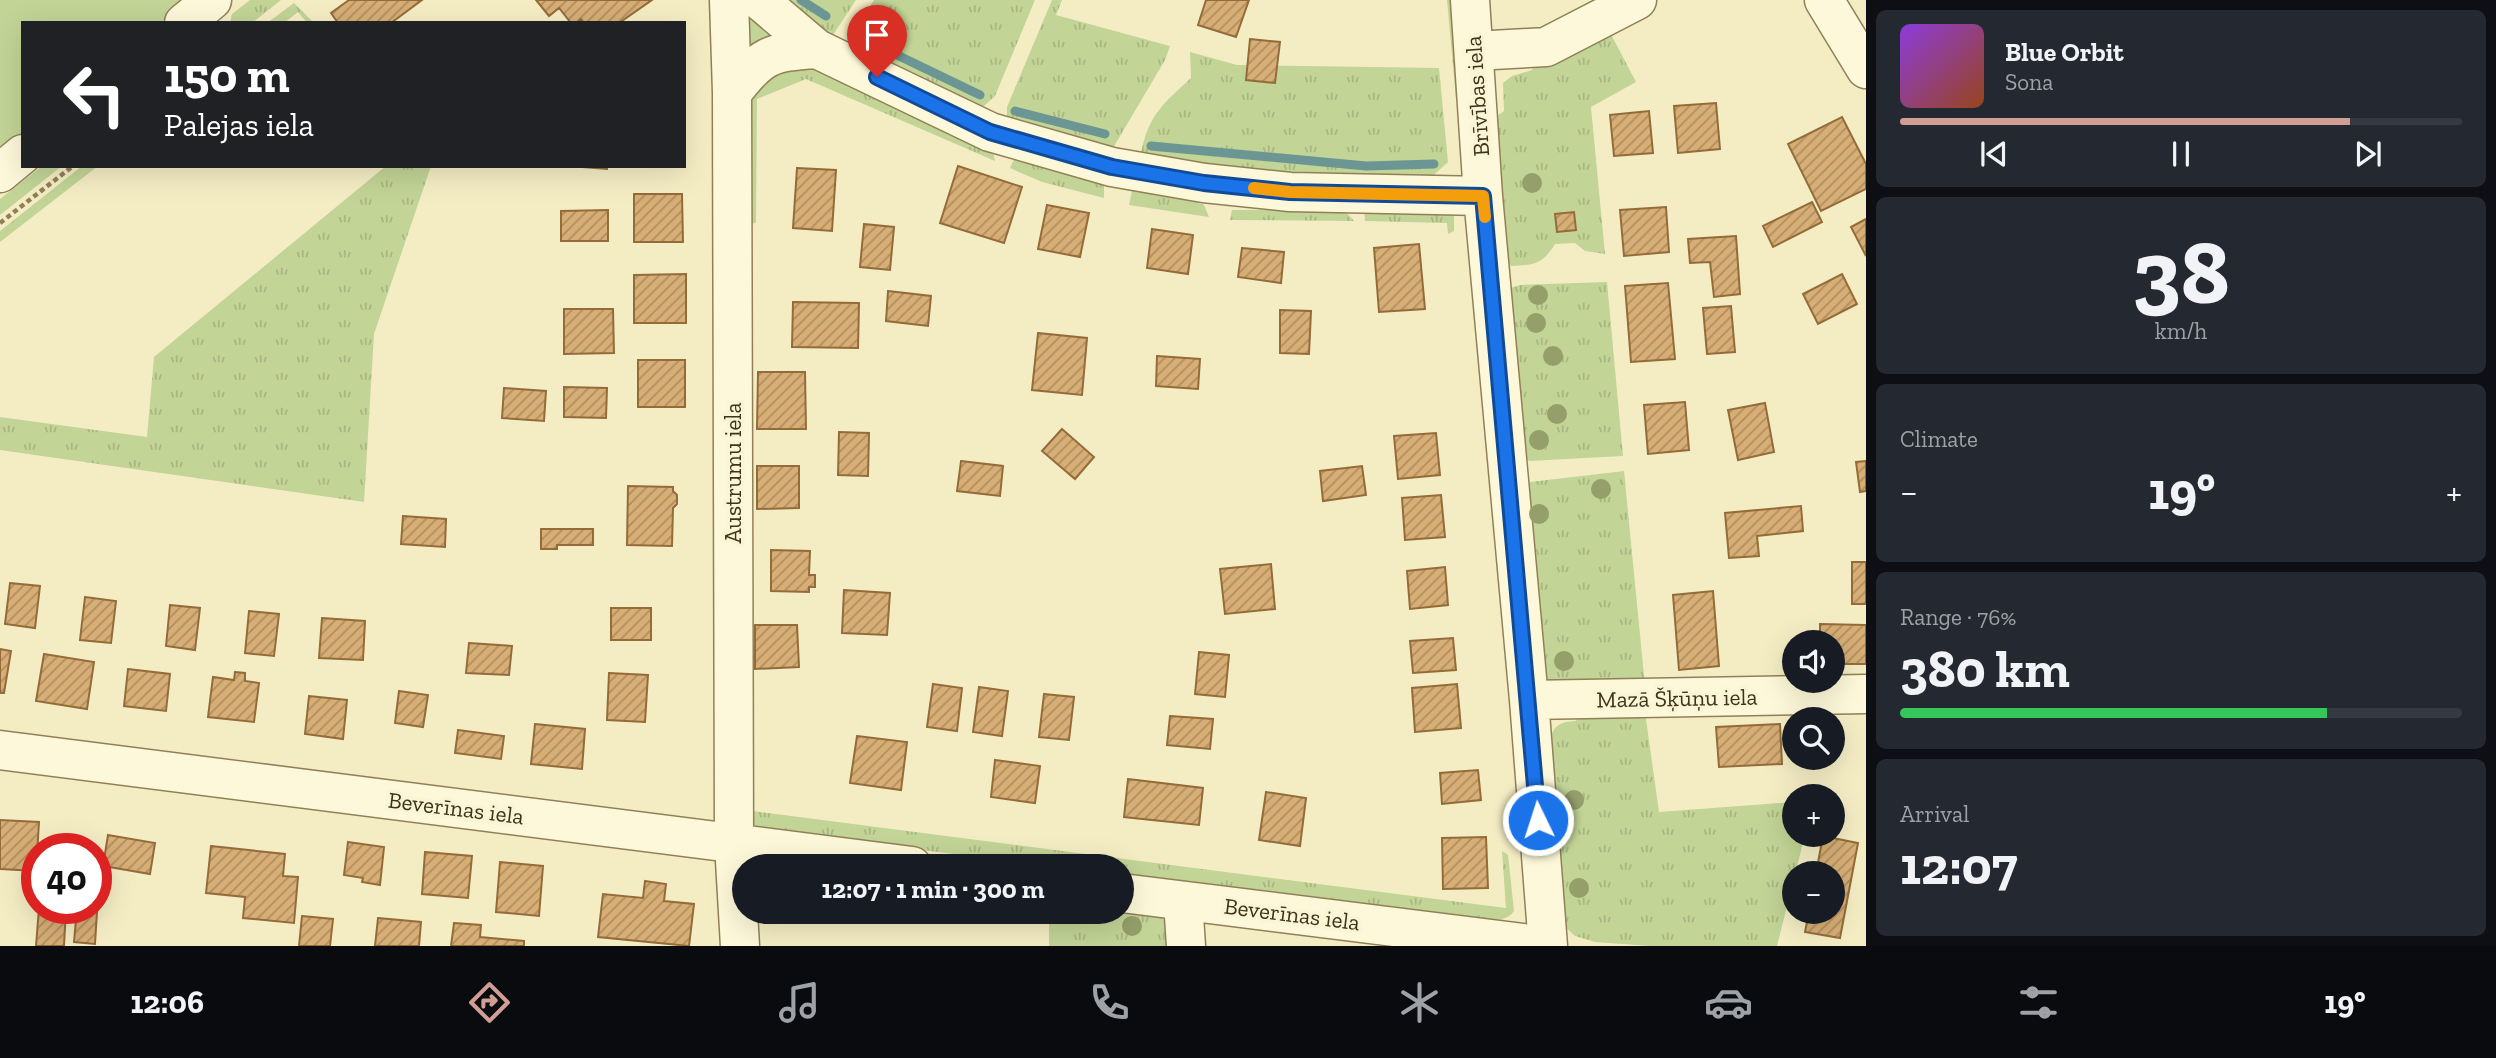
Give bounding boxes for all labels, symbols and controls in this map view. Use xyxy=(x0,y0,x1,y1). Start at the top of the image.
pin xyxy=(847,5,907,77)
icon: arrive xyxy=(858,16,896,54)
street label: Brīvības iela xyxy=(1459,35,1495,157)
text: Blue Orbit xyxy=(2005,36,2124,68)
text: 150 m xyxy=(164,46,290,105)
icon: left xyxy=(49,49,140,140)
text: Sona xyxy=(2005,68,2053,96)
text: Palejas iela xyxy=(164,106,314,144)
icon: previous xyxy=(1975,135,2013,173)
icon: pause xyxy=(2162,135,2200,173)
icon: next xyxy=(2349,135,2387,173)
text: 38 xyxy=(2132,217,2230,326)
text: km/h xyxy=(2155,317,2207,345)
street label: Austrumu iela xyxy=(719,402,747,544)
text: Climate xyxy=(1900,425,1978,453)
text: 19° xyxy=(2148,460,2215,522)
text: − xyxy=(1900,469,1918,515)
text: + xyxy=(2446,469,2462,515)
text: Range · 76% xyxy=(1900,603,2016,631)
map controls xyxy=(1782,630,1845,924)
button: sound xyxy=(1782,630,1845,693)
text: 380 km xyxy=(1900,638,2070,700)
street label: Mazā Šķūņu iela xyxy=(1596,683,1758,713)
button: search xyxy=(1782,707,1845,770)
position arrow xyxy=(1501,783,1575,857)
button: + xyxy=(1782,784,1845,847)
street label: Beverīnas iela xyxy=(387,786,525,830)
text: Arrival xyxy=(1900,800,1969,828)
speed limit sign: 40 xyxy=(21,833,112,924)
text: 12:07 xyxy=(1900,835,2018,897)
button: − xyxy=(1782,861,1845,924)
text: 12:07 · 1 min · 300 m xyxy=(822,873,1044,905)
street label: Beverīnas iela xyxy=(1223,892,1361,936)
icon: directions xyxy=(465,978,514,1027)
icon: music xyxy=(775,978,824,1027)
icon: phone xyxy=(1085,978,1134,1027)
icon: climate xyxy=(1395,978,1444,1027)
icon: car xyxy=(1704,978,1753,1027)
icon: filters xyxy=(2014,978,2063,1027)
text: 12:06 xyxy=(130,983,204,1021)
text: 19° xyxy=(2324,983,2366,1021)

